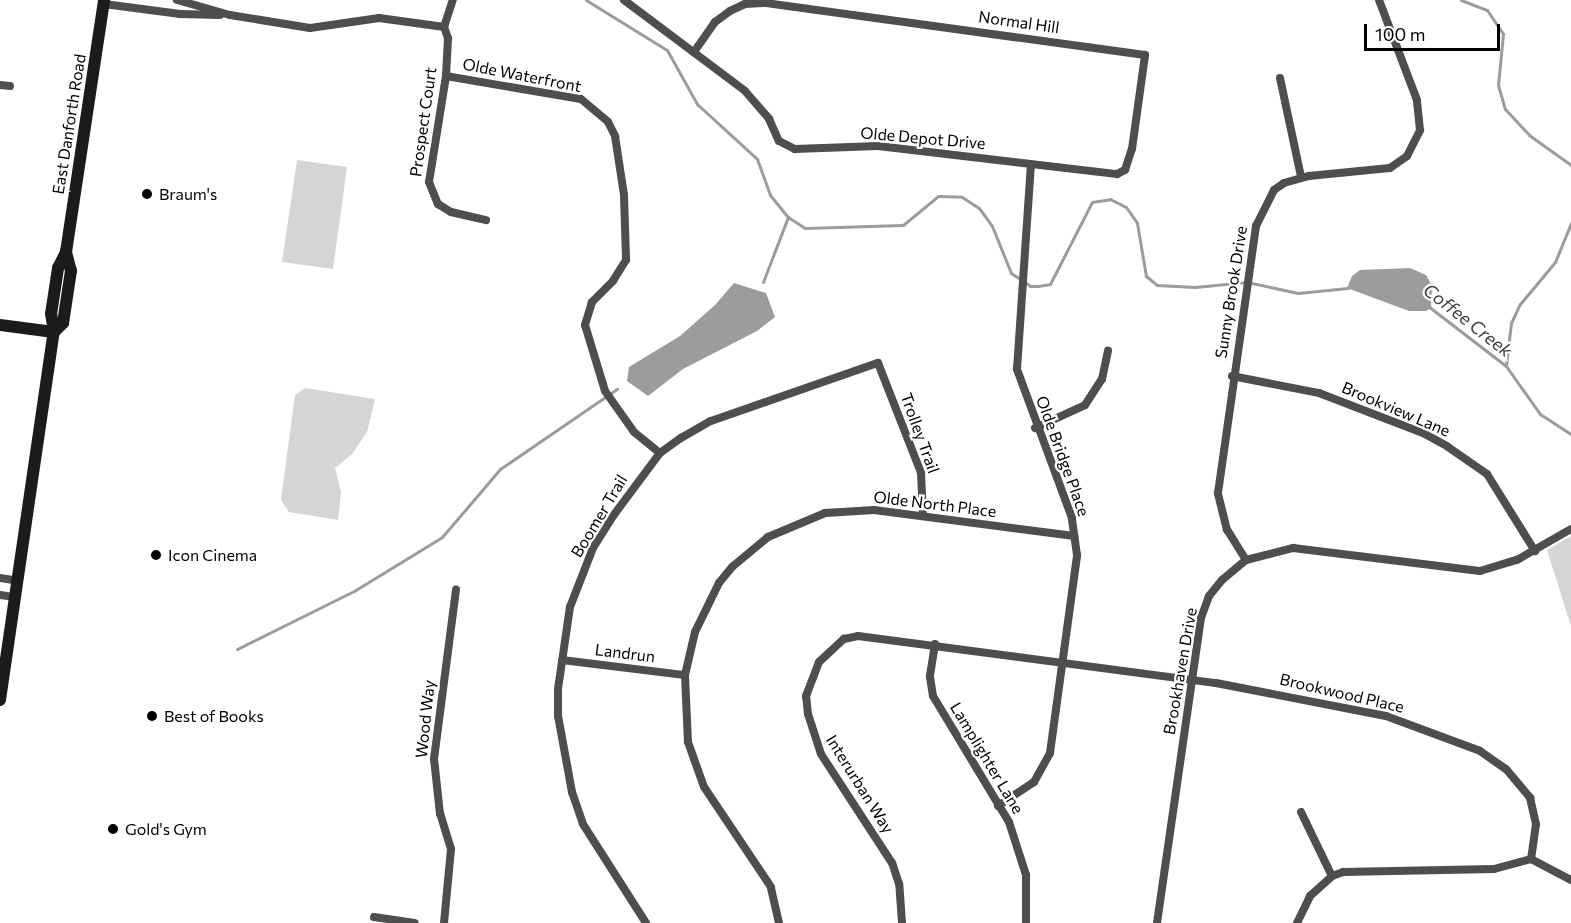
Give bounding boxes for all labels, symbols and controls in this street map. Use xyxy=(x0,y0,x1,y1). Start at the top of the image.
street label: Normal Hill xyxy=(977,7,1061,37)
scale bar xyxy=(1367,12,1504,50)
text: 100 m xyxy=(1375,23,1425,45)
street label: East Danforth Road xyxy=(48,52,90,196)
street label: Olde Waterfront xyxy=(461,54,583,96)
street label: Prospect Court xyxy=(406,66,440,178)
street label: Olde Depot Drive xyxy=(860,123,986,153)
place label: Braum's xyxy=(159,184,217,204)
marker: Braum's xyxy=(140,187,154,201)
street label: Sunny Brook Drive xyxy=(1211,224,1251,360)
water label: Coffee Creek xyxy=(1419,279,1517,361)
street label: Brookview Lane xyxy=(1339,378,1453,440)
street label: Trolley Trail xyxy=(897,390,943,476)
street label: Olde Bridge Place xyxy=(1032,393,1094,519)
street label: Boomer Trail xyxy=(567,471,631,561)
street label: Olde North Place xyxy=(873,487,997,521)
place label: Icon Cinema xyxy=(168,545,257,565)
marker: Icon Cinema xyxy=(149,548,163,562)
street label: Brookhaven Drive xyxy=(1159,606,1201,736)
street label: Landrun xyxy=(594,640,656,666)
street label: Brookwood Place xyxy=(1278,669,1406,717)
street label: Wood Way xyxy=(411,679,439,759)
street label: Lamplighter Lane xyxy=(946,699,1028,817)
place label: Best of Books xyxy=(164,706,264,726)
marker: Best of Books xyxy=(145,709,159,723)
street label: Interurban Way xyxy=(822,731,898,837)
place label: Gold's Gym xyxy=(125,819,207,839)
marker: Gold's Gym xyxy=(106,822,120,836)

